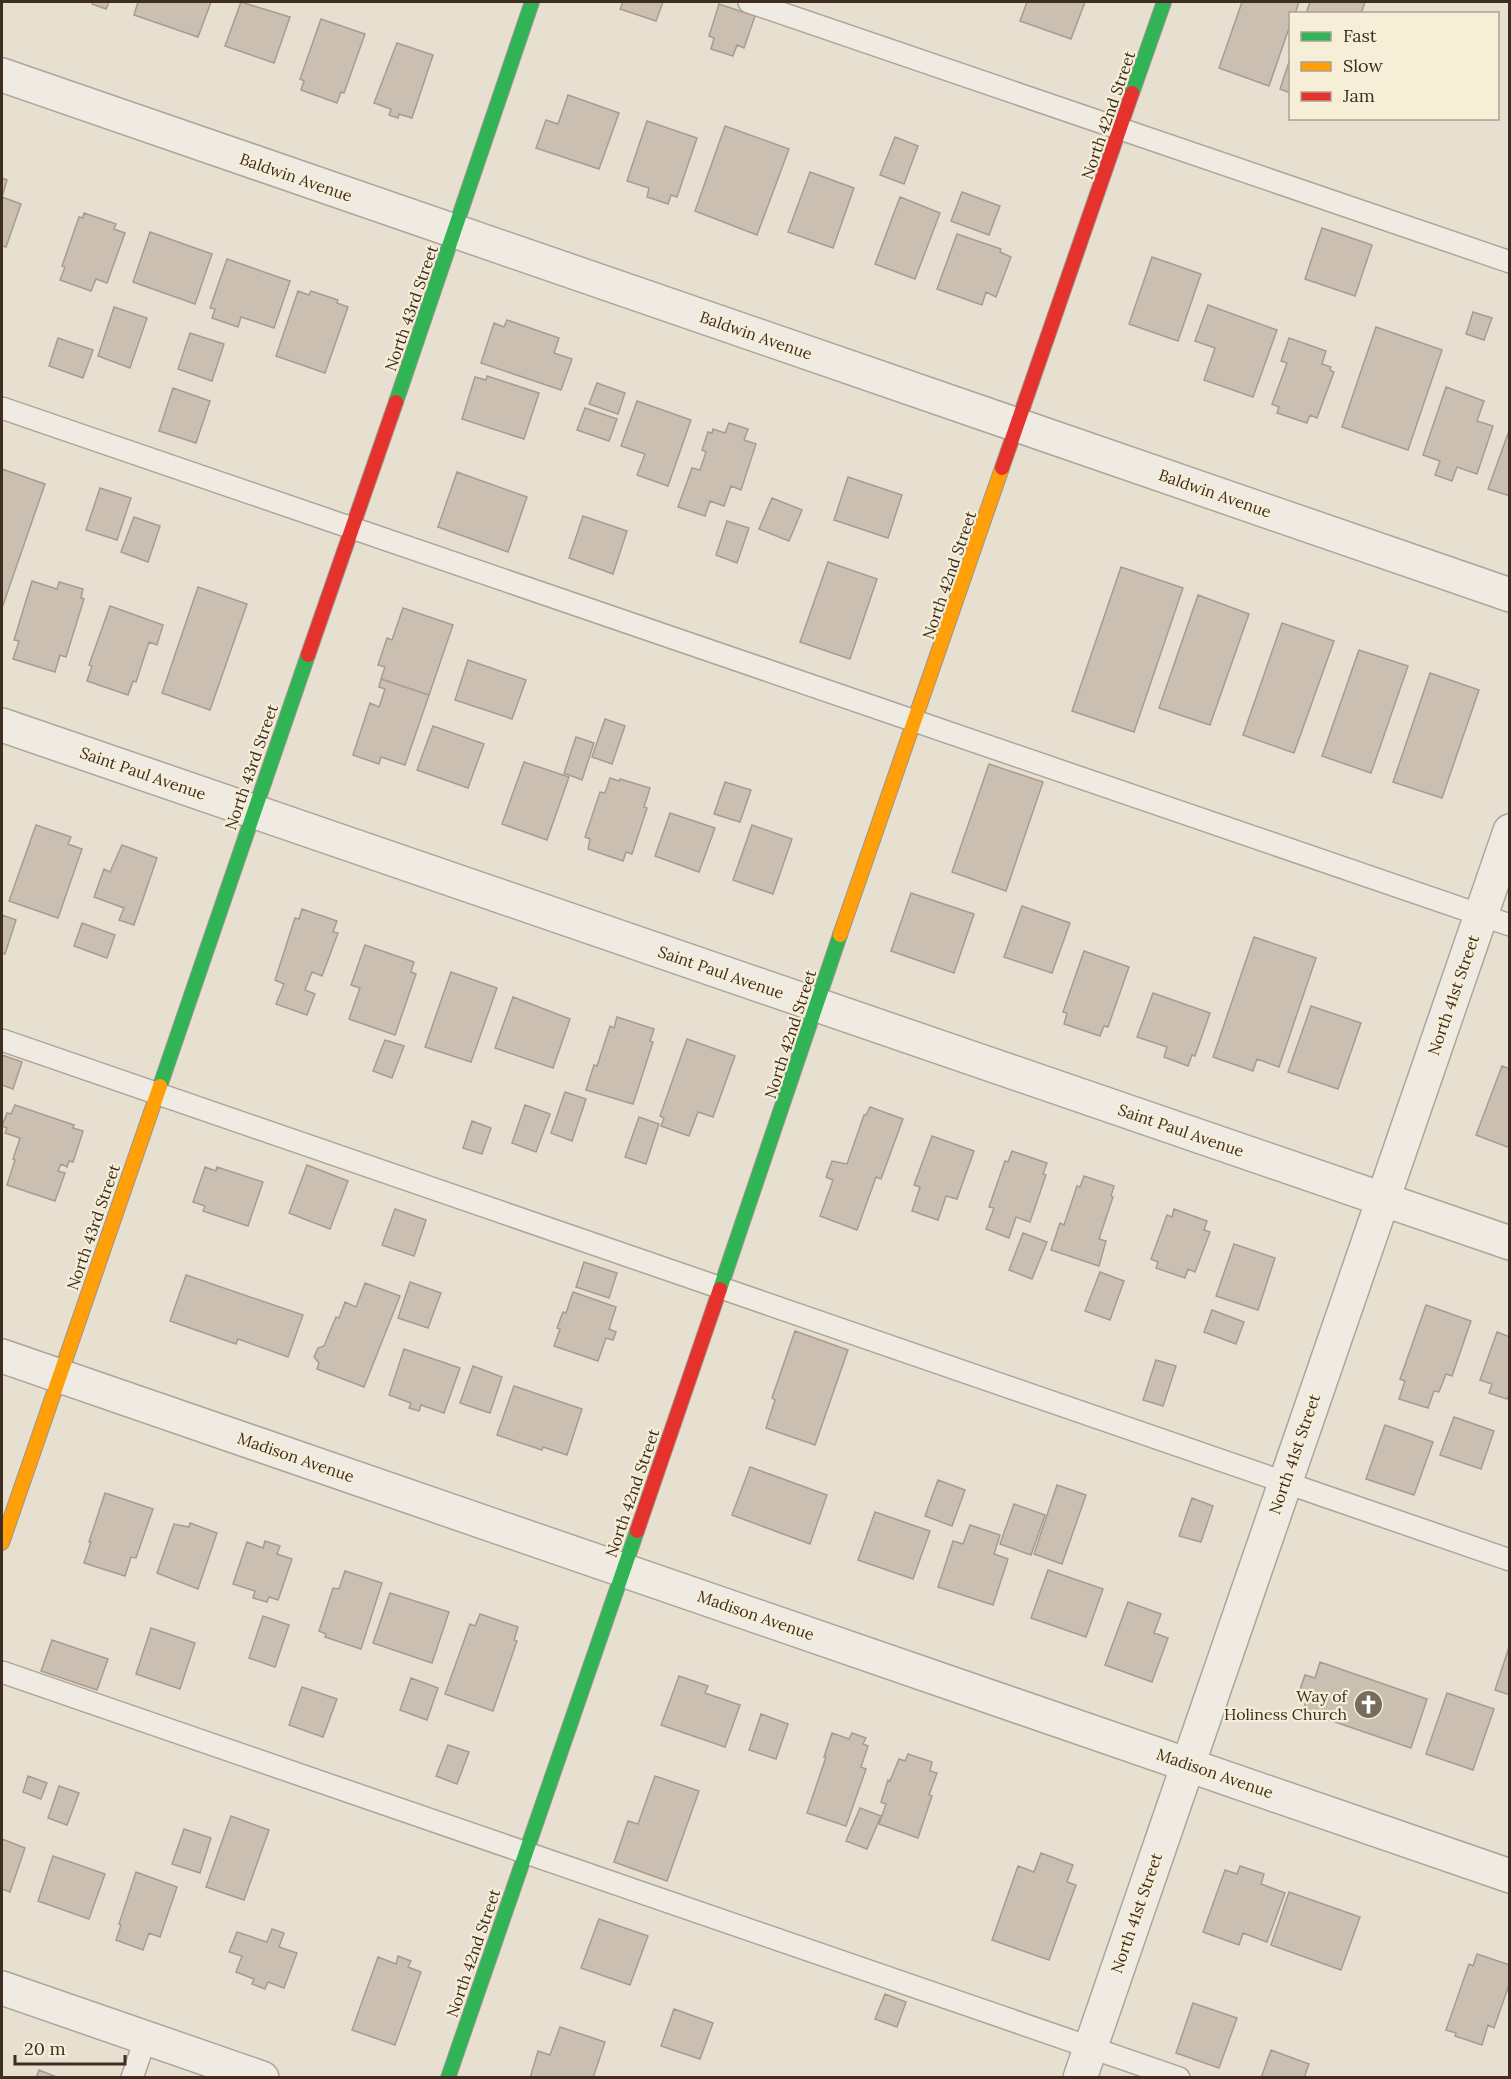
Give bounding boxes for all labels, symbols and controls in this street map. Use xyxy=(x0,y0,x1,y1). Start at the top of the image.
legend xyxy=(1289,12,1499,120)
text: Fast xyxy=(1343,24,1377,47)
street label: North 42nd Street xyxy=(1077,47,1140,182)
text: Slow xyxy=(1343,54,1383,77)
text: Jam xyxy=(1342,84,1375,107)
street label: Baldwin Avenue xyxy=(237,148,355,206)
street label: North 43rd Street xyxy=(380,242,442,374)
street label: Baldwin Avenue xyxy=(697,306,815,364)
street label: Baldwin Avenue xyxy=(1156,464,1274,522)
street label: North 42nd Street xyxy=(918,507,981,642)
street label: North 43rd Street xyxy=(220,701,282,833)
street label: Saint Paul Avenue xyxy=(77,742,209,804)
street label: North 41st Street xyxy=(1423,931,1483,1058)
street label: Saint Paul Avenue xyxy=(655,941,787,1003)
street label: North 42nd Street xyxy=(760,966,821,1101)
street label: Saint Paul Avenue xyxy=(1115,1099,1247,1161)
street label: North 43rd Street xyxy=(62,1161,124,1293)
street label: North 41st Street xyxy=(1264,1390,1324,1517)
street label: North 42nd Street xyxy=(601,1425,664,1560)
street label: Madison Avenue xyxy=(235,1428,357,1486)
street label: Madison Avenue xyxy=(695,1586,817,1644)
place label: Way of Holiness Church xyxy=(1224,1686,1349,1724)
church icon: Way of Holiness Church xyxy=(1352,1689,1384,1721)
street label: Madison Avenue xyxy=(1154,1744,1276,1802)
street label: North 41st Street xyxy=(1106,1849,1166,1976)
street label: North 42nd Street xyxy=(442,1885,505,2020)
scale bar xyxy=(15,2028,124,2066)
text: 20 m xyxy=(24,2037,66,2060)

